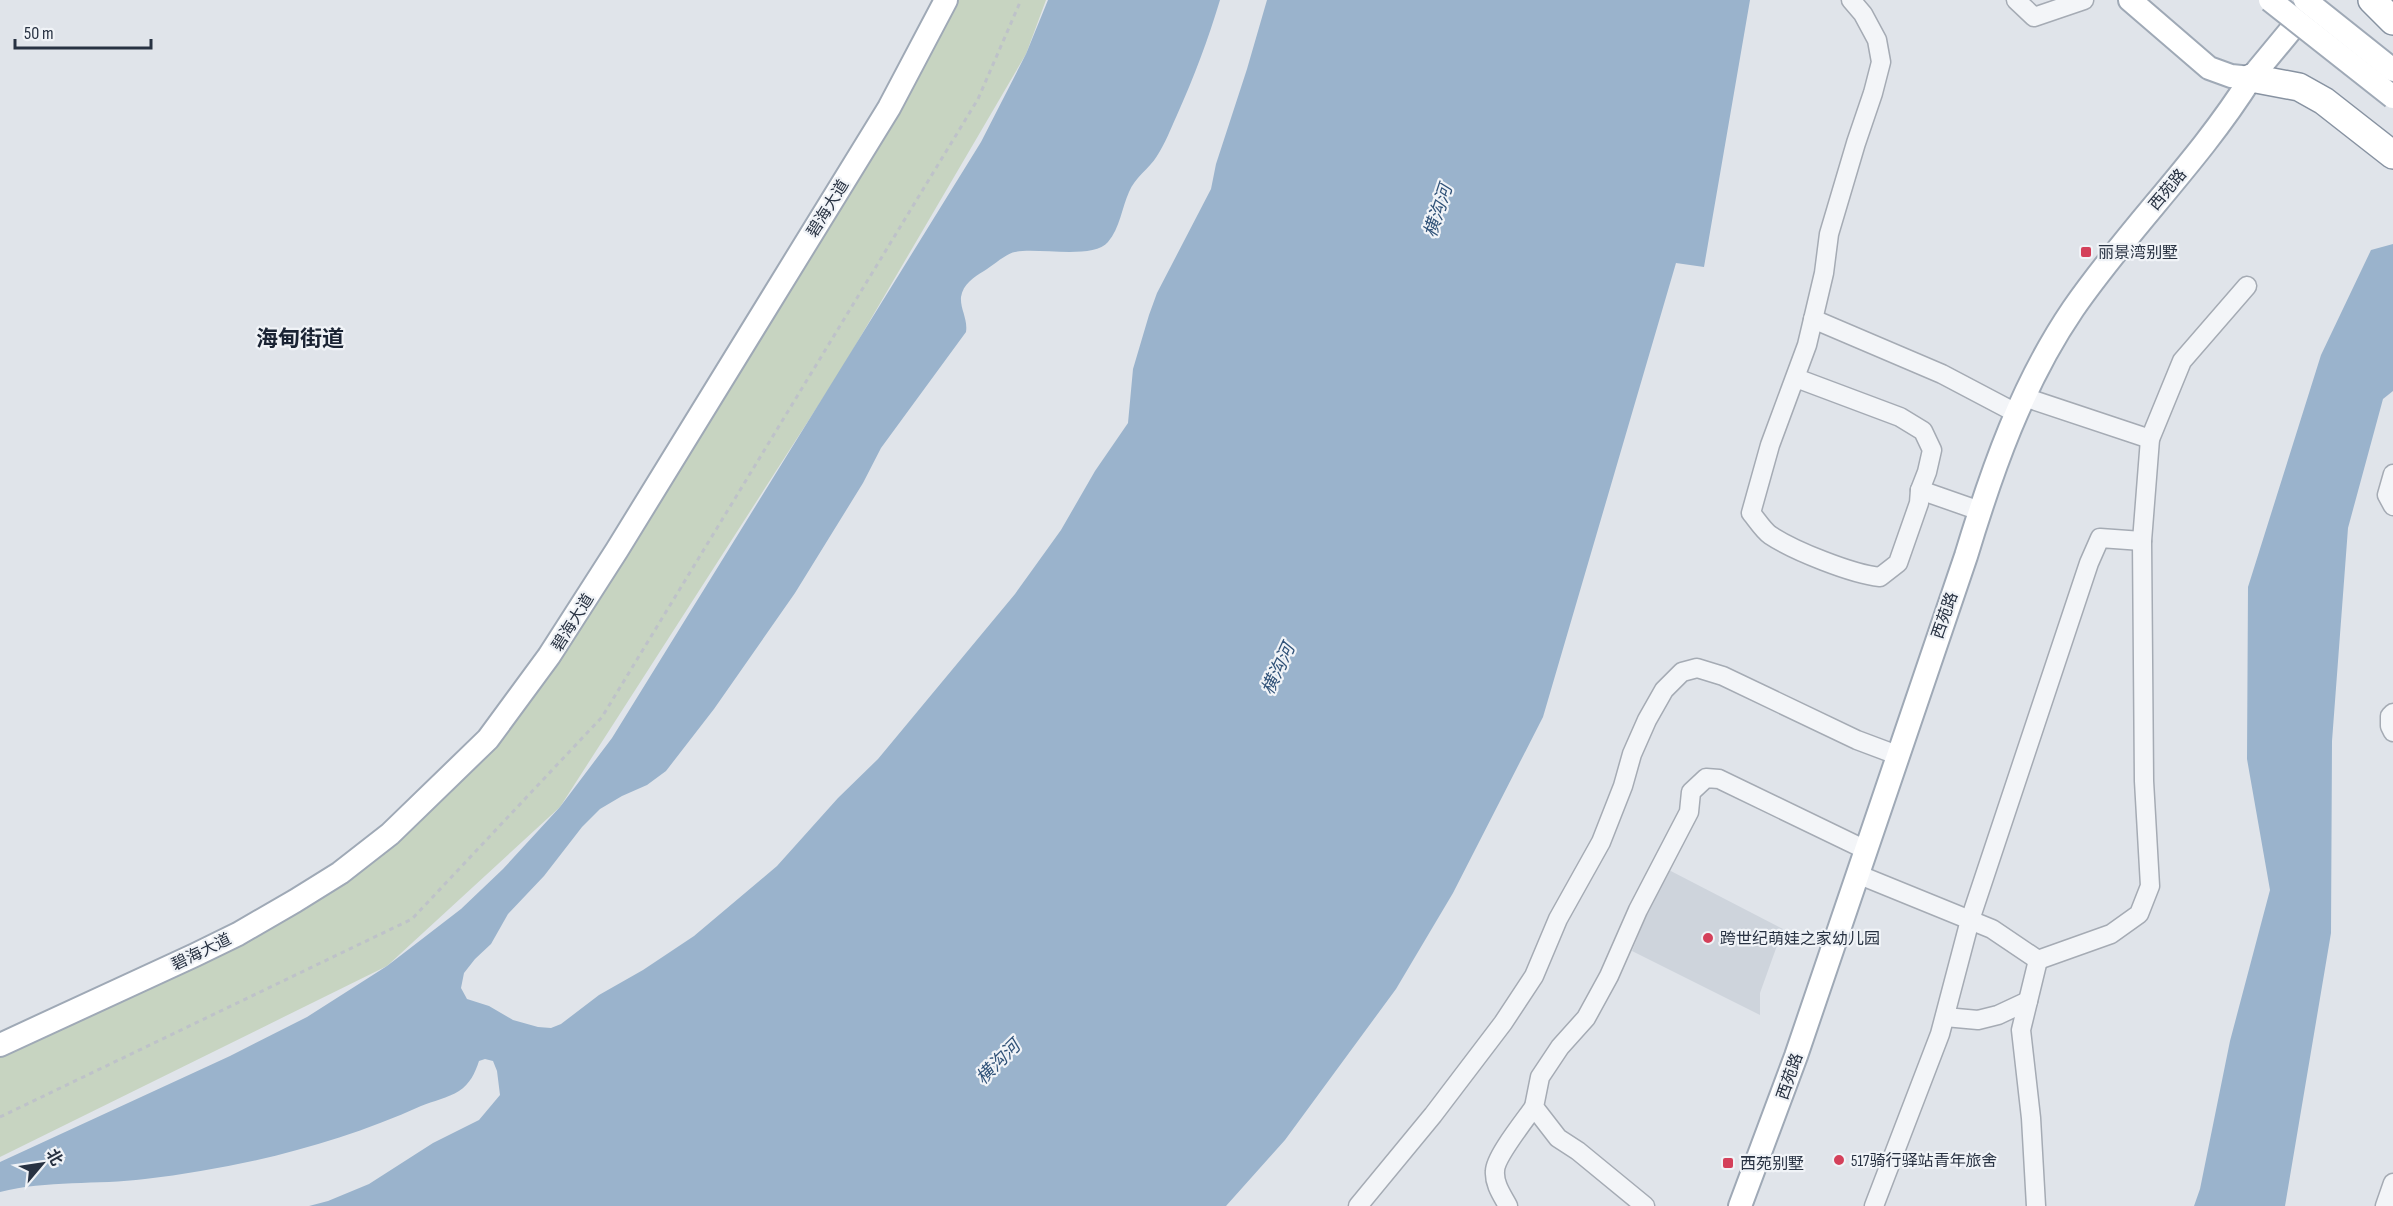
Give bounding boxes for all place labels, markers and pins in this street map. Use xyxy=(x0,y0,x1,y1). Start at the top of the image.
place label: 丽景湾别墅 xyxy=(2098,244,2178,263)
marker: 丽景湾别墅 xyxy=(2079,245,2093,259)
place label: 跨世纪萌娃之家幼儿园 xyxy=(1720,930,1880,949)
marker: 跨世纪萌娃之家幼儿园 xyxy=(1701,931,1715,945)
place label: 517骑行驿站青年旅舍 xyxy=(1851,1152,1997,1171)
marker: 517骑行驿站青年旅舍 xyxy=(1832,1153,1846,1167)
place label: 西苑别墅 xyxy=(1740,1155,1804,1174)
marker: 西苑别墅 xyxy=(1721,1156,1735,1170)

